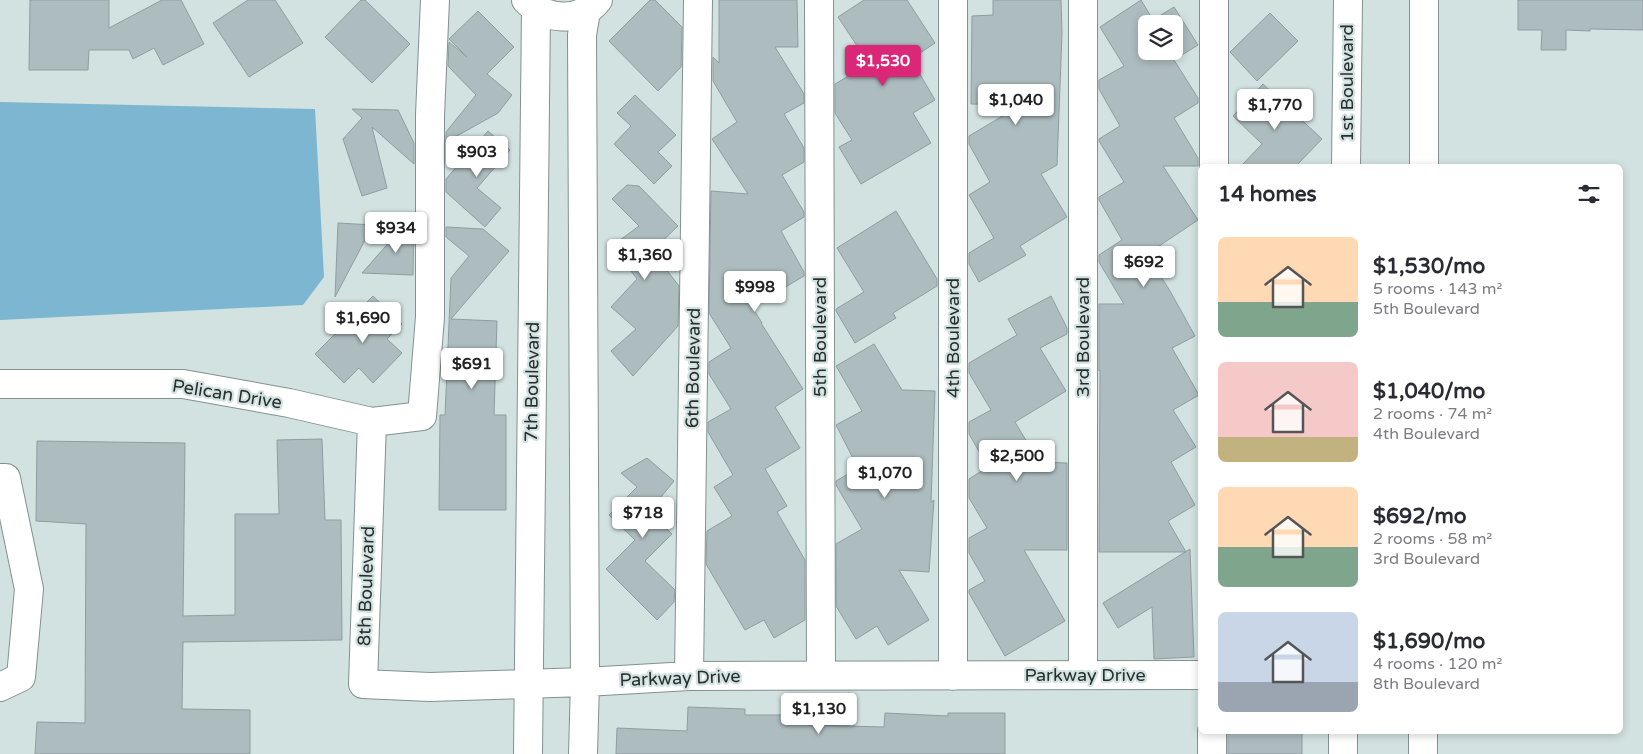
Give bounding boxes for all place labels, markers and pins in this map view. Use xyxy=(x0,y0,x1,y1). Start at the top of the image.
pin: $1,530 xyxy=(842,44,924,87)
pin: $1,040 xyxy=(975,84,1057,126)
pin: $1,770 xyxy=(1234,88,1316,131)
pin: $903 xyxy=(447,136,507,178)
pin: $934 xyxy=(366,212,426,254)
pin: $1,360 xyxy=(604,238,686,281)
pin: $692 xyxy=(1114,246,1174,288)
pin: $998 xyxy=(725,270,785,313)
pin: $1,690 xyxy=(322,302,404,344)
pin: $691 xyxy=(442,348,502,390)
pin: $2,500 xyxy=(976,440,1058,482)
pin: $1,070 xyxy=(844,456,926,499)
pin: $718 xyxy=(613,496,673,539)
pin: $1,130 xyxy=(778,692,860,735)

